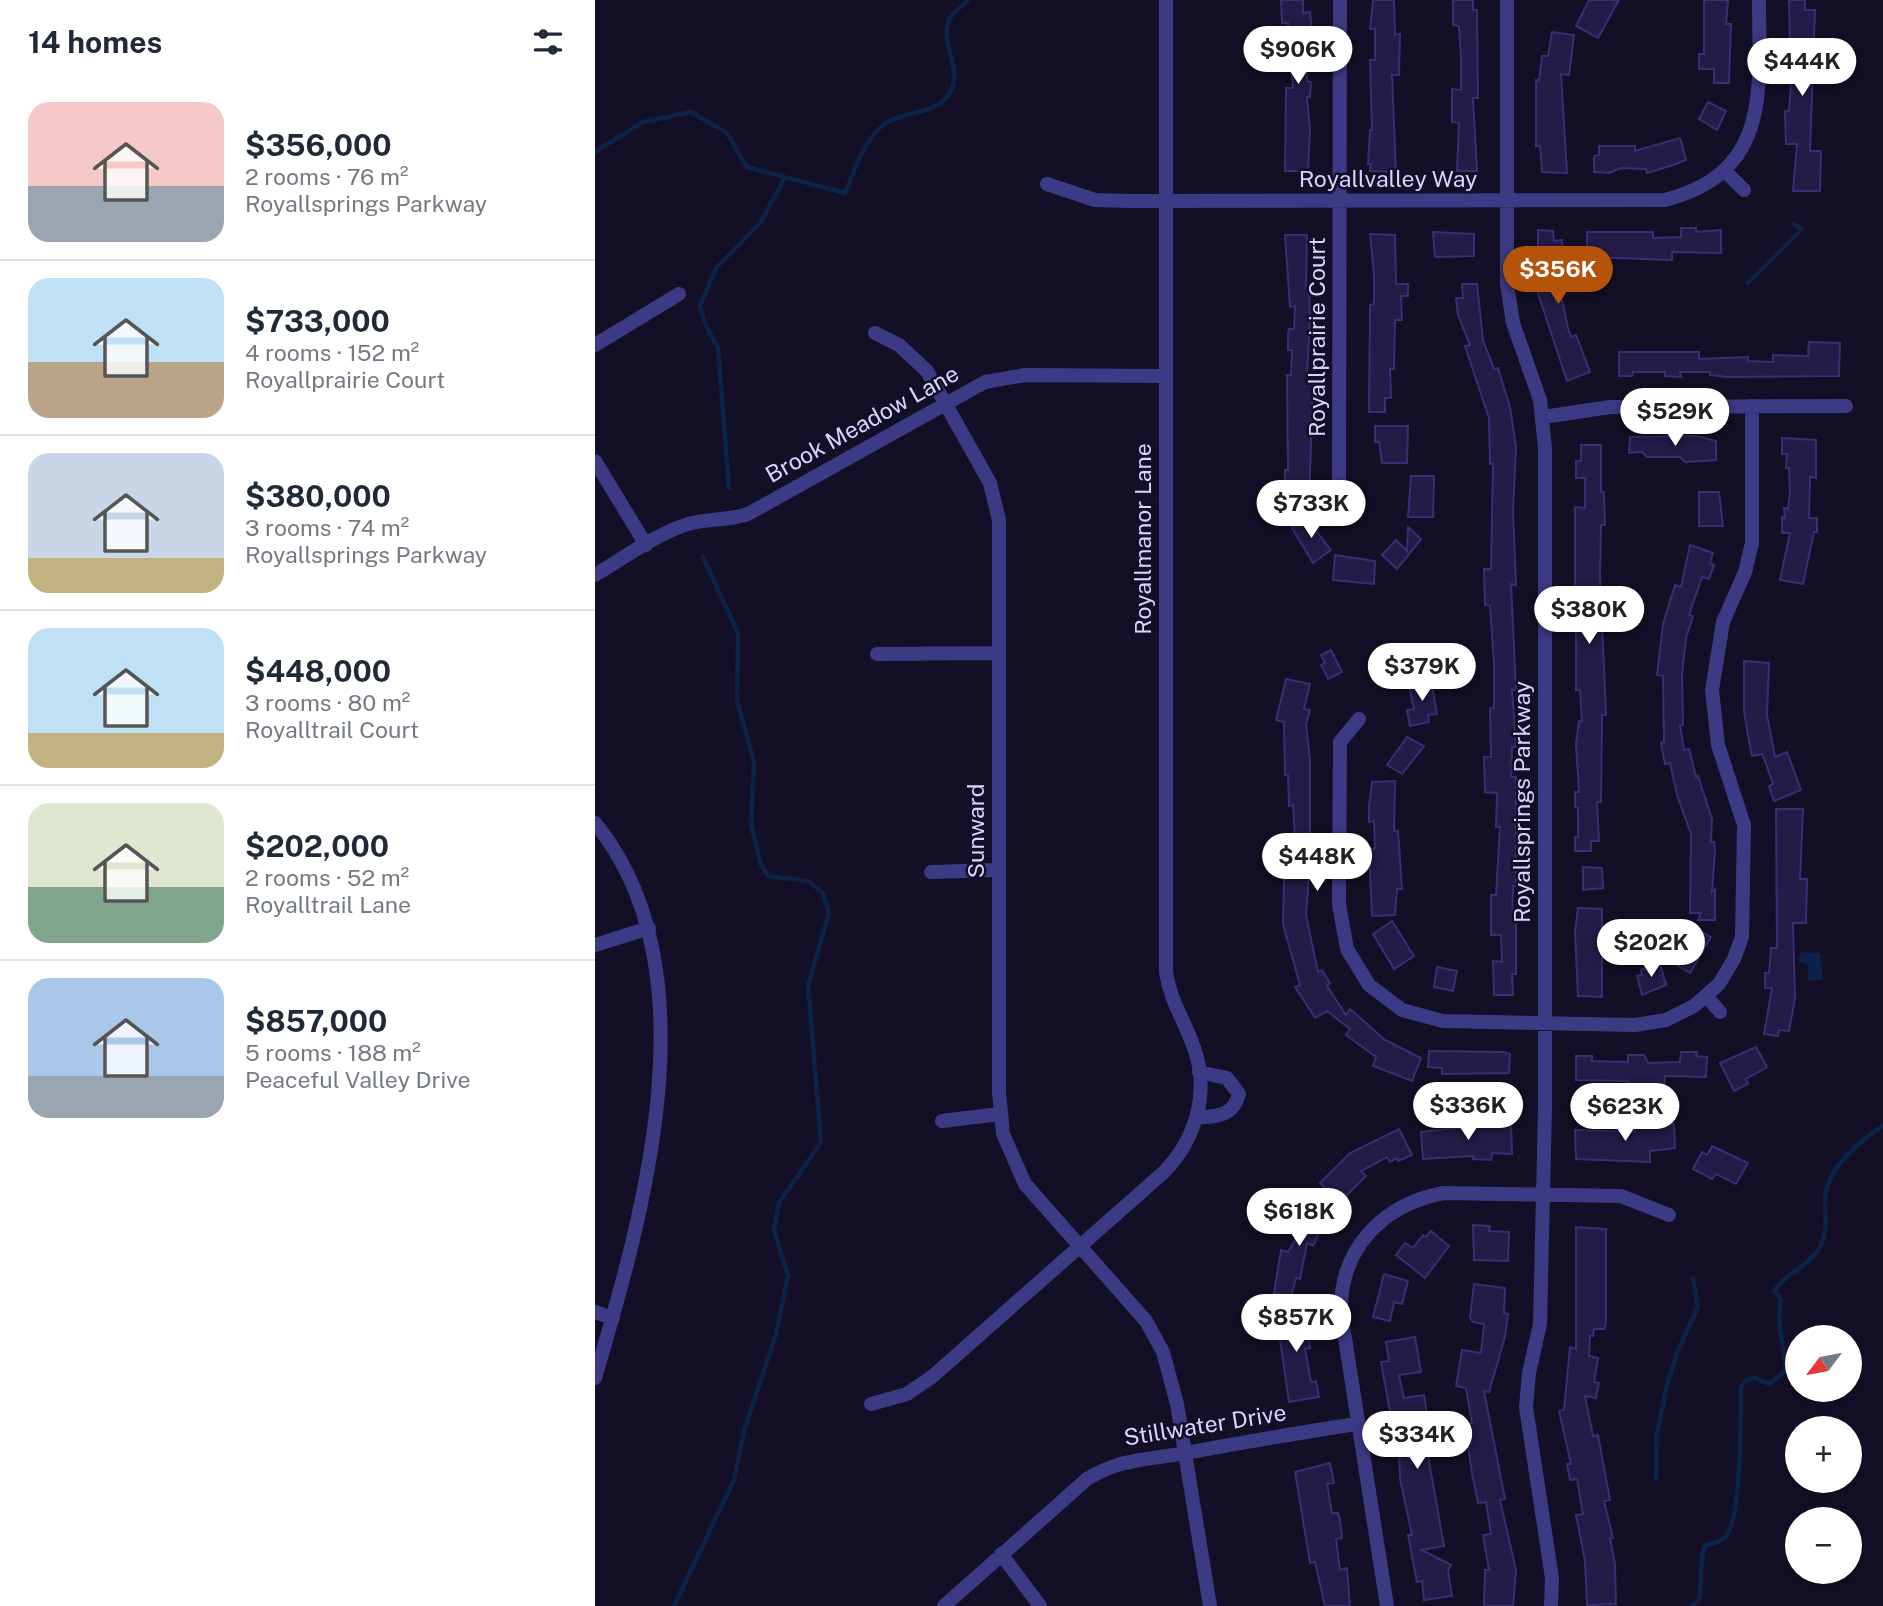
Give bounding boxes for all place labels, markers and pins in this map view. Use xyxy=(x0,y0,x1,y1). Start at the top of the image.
pin: $906K xyxy=(1249,27,1347,86)
pin: $444K xyxy=(1753,38,1851,98)
pin: $356K xyxy=(1509,246,1607,306)
pin: $529K xyxy=(1626,388,1724,448)
pin: $733K xyxy=(1262,480,1360,540)
pin: $380K xyxy=(1540,586,1638,646)
pin: $379K xyxy=(1373,644,1471,703)
pin: $448K xyxy=(1268,834,1366,893)
pin: $202K xyxy=(1602,920,1700,979)
pin: $336K xyxy=(1419,1082,1517,1142)
pin: $623K xyxy=(1576,1084,1674,1143)
pin: $618K xyxy=(1250,1188,1348,1248)
pin: $857K xyxy=(1247,1294,1345,1354)
pin: $334K xyxy=(1368,1412,1466,1471)

